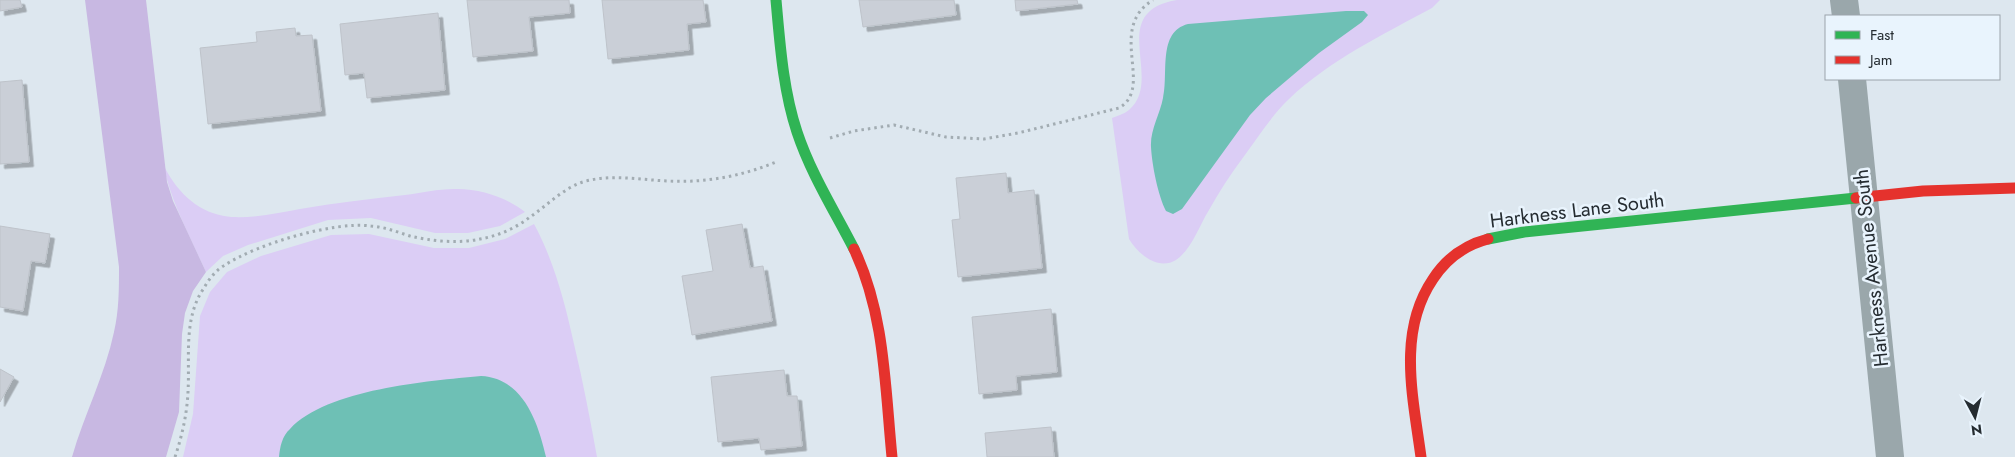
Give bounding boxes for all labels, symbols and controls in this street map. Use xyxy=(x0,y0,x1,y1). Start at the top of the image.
legend xyxy=(1825,15,2000,80)
text: Fast xyxy=(1870,24,1894,46)
text: Jam xyxy=(1868,49,1893,71)
street label: Harkness Avenue South xyxy=(1847,168,1896,368)
street label: Harkness Lane South xyxy=(1488,185,1666,236)
north arrow xyxy=(1950,392,2000,442)
text: N xyxy=(1970,419,1983,441)

